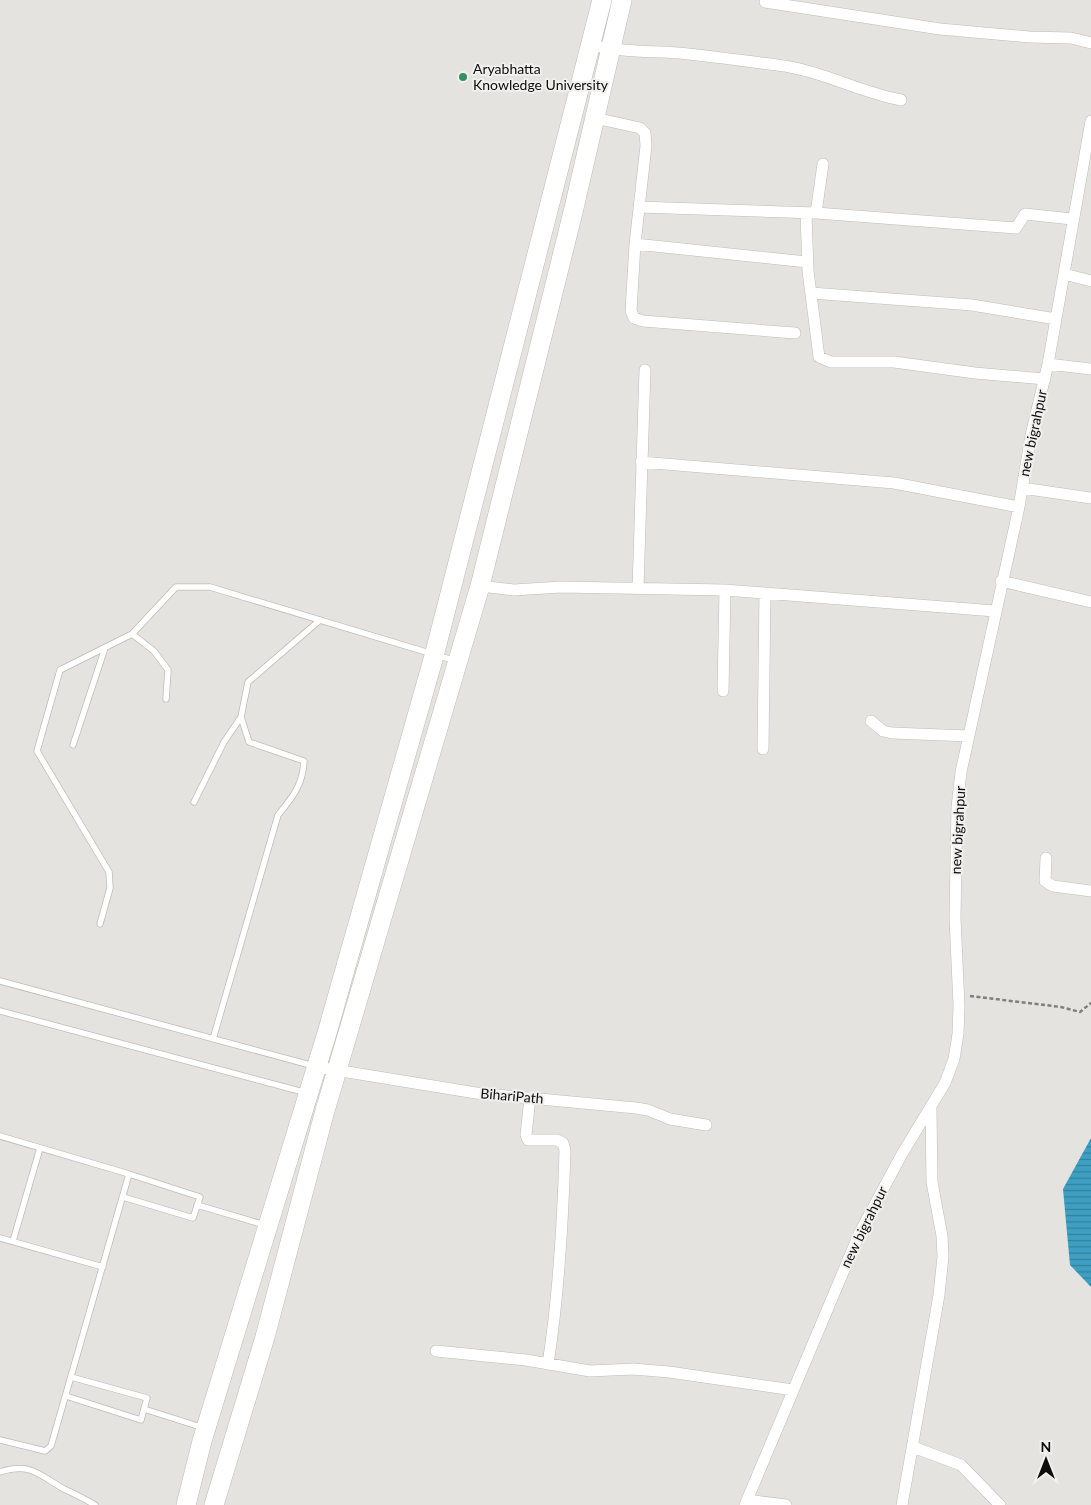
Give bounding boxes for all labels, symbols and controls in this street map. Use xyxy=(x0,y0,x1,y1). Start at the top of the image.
place label: Aryabhatta Knowledge University xyxy=(473,60,609,93)
marker: Aryabhatta Knowledge University xyxy=(457,71,469,83)
street label: new bigrahpur xyxy=(1015,388,1050,478)
street label: new bigrahpur xyxy=(947,785,968,875)
street label: BihariPath xyxy=(480,1084,544,1107)
street label: new bigrahpur xyxy=(837,1183,891,1270)
north arrow xyxy=(1021,1435,1071,1485)
text: N xyxy=(1041,1438,1051,1455)

